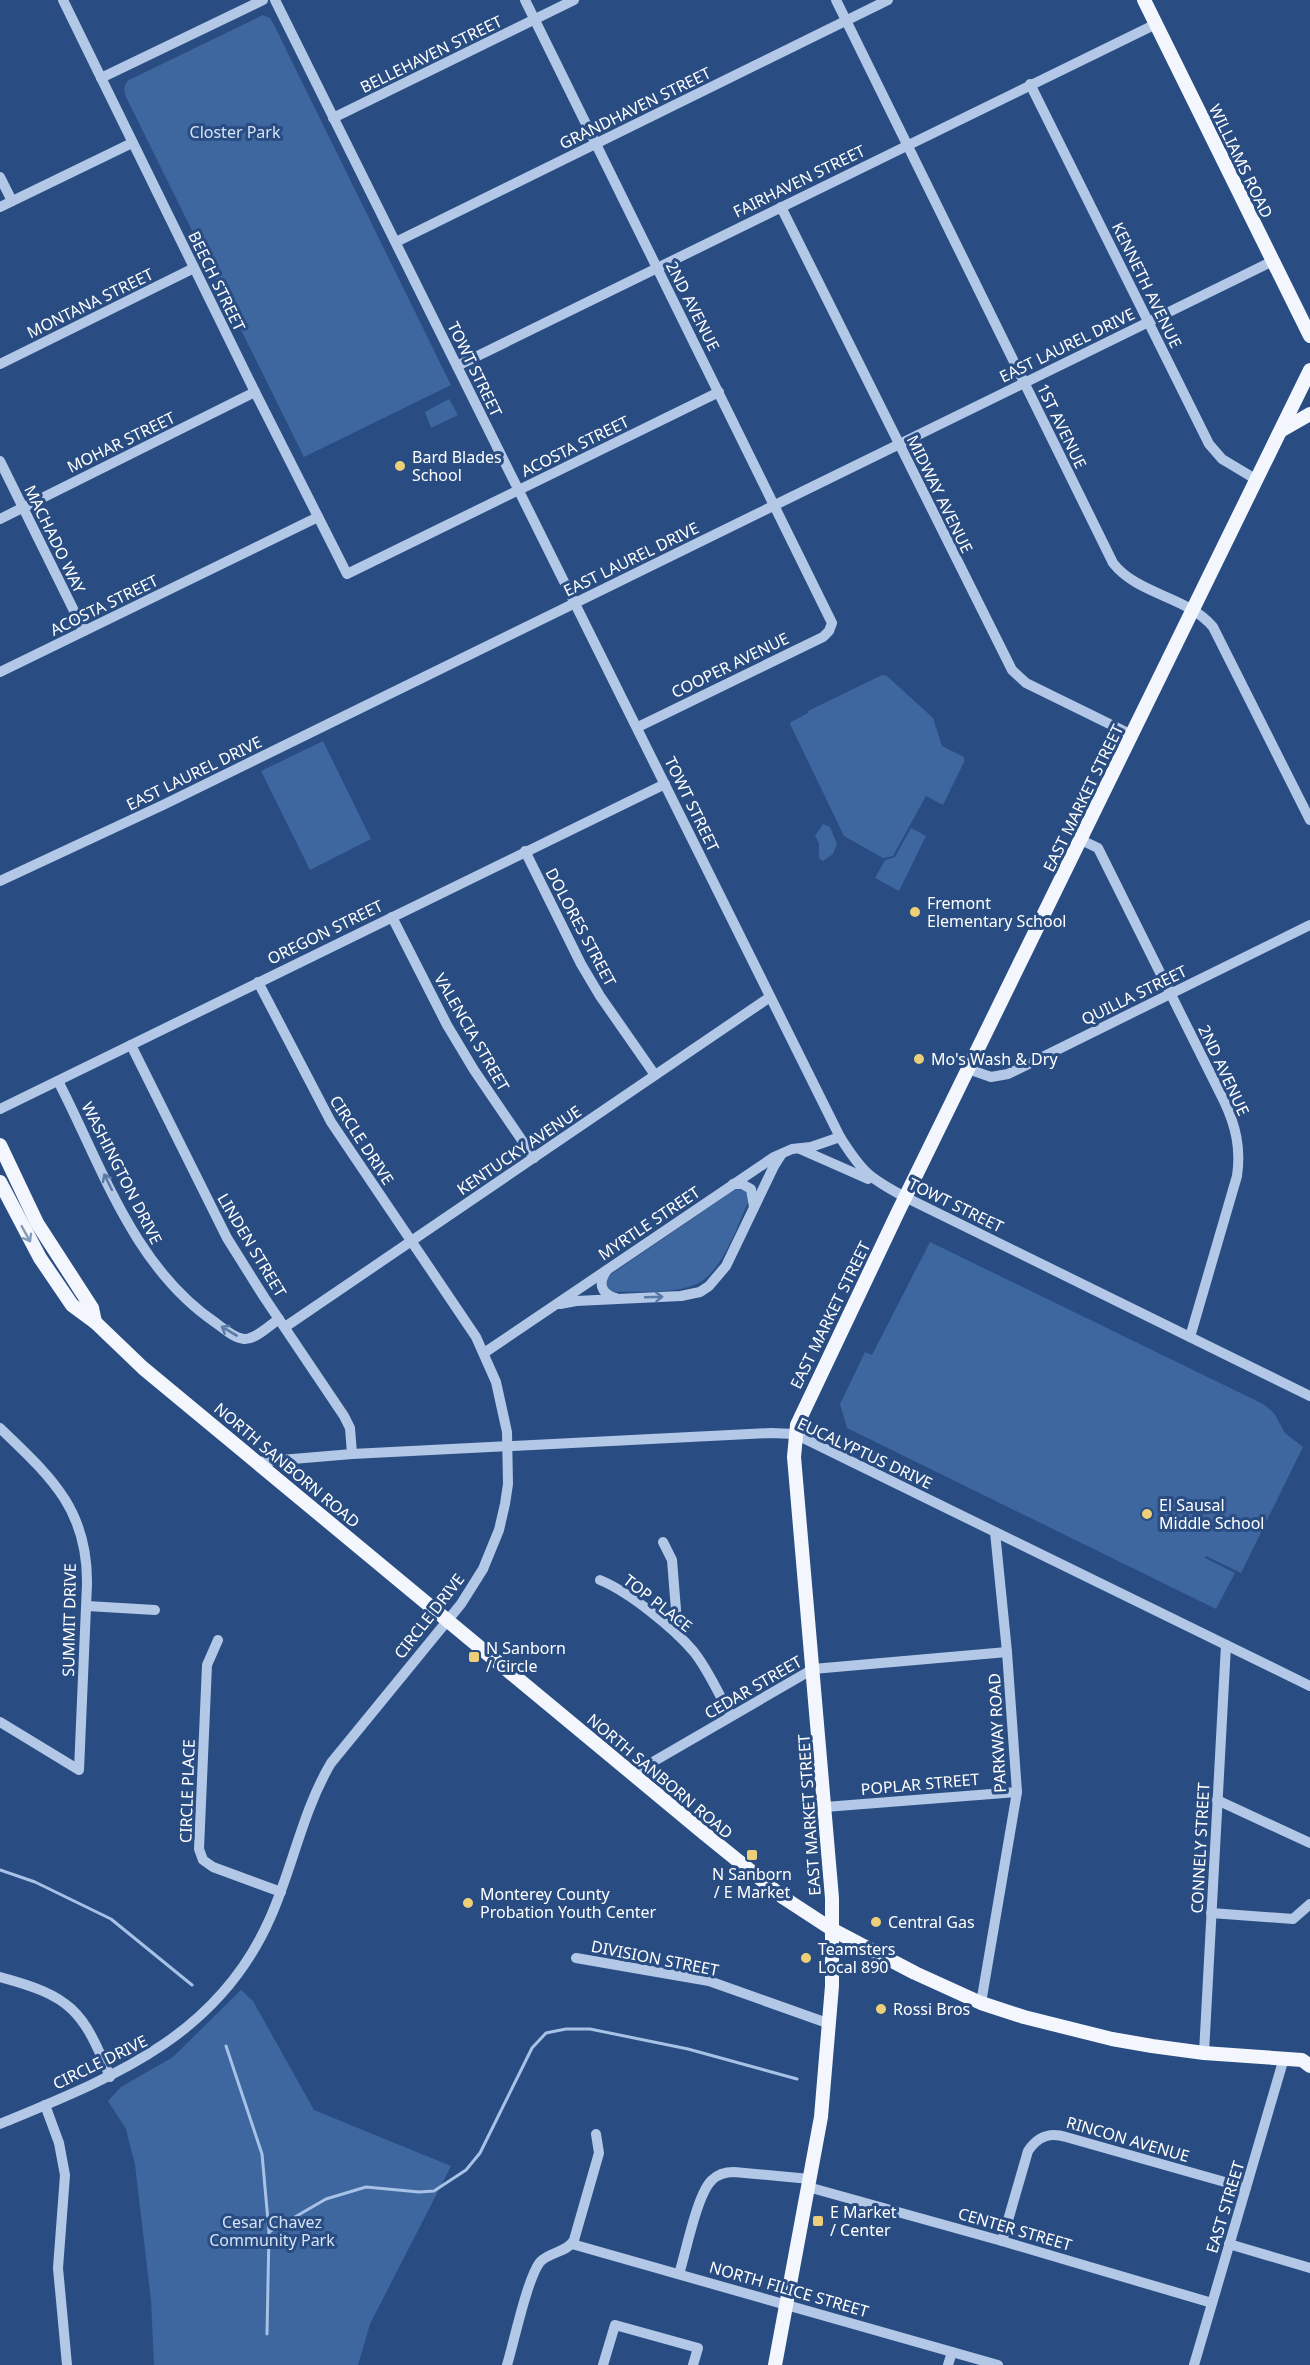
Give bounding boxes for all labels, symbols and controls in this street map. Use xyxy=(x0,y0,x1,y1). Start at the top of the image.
street label: BELLEHAVEN STREET xyxy=(356,10,506,98)
street label: GRANDHAVEN STREET xyxy=(555,62,715,154)
street label: WILLIAMS ROAD xyxy=(1204,100,1278,222)
park label: Closter Park xyxy=(190,121,281,143)
street label: FAIRHAVEN STREET xyxy=(729,139,869,222)
street label: KENNETH AVENUE xyxy=(1107,218,1187,352)
street label: BEECH STREET xyxy=(183,227,251,335)
street label: 2ND AVENUE xyxy=(661,257,725,355)
street label: MONTANA STREET xyxy=(23,263,157,343)
street label: EAST LAUREL DRIVE xyxy=(996,303,1138,387)
street label: TOWT STREET xyxy=(442,318,508,420)
street label: 1ST AVENUE xyxy=(1032,380,1092,472)
street label: MOHAR STREET xyxy=(63,406,179,478)
street label: ACOSTA STREET xyxy=(517,410,633,482)
street label: MIDWAY AVENUE xyxy=(902,431,978,557)
place label: Bard Blades School xyxy=(412,446,502,486)
marker: Bard Blades School xyxy=(393,459,407,473)
street label: MACHADO WAY xyxy=(19,481,91,597)
street label: EAST LAUREL DRIVE xyxy=(560,517,702,601)
street label: ACOSTA STREET xyxy=(46,569,162,641)
street label: COOPER AVENUE xyxy=(668,627,792,703)
street label: EAST MARKET STREET xyxy=(1038,720,1128,876)
street label: EAST LAUREL DRIVE xyxy=(123,731,265,815)
street label: TOWT STREET xyxy=(659,753,725,855)
street label: DOLORES STREET xyxy=(541,864,621,990)
place label: Fremont Elementary School xyxy=(927,892,1066,932)
street label: OREGON STREET xyxy=(263,894,387,970)
marker: Fremont Elementary School xyxy=(908,905,922,919)
street label: QUILLA STREET xyxy=(1077,960,1191,1030)
street label: VALENCIA STREET xyxy=(429,969,515,1095)
street label: 2ND AVENUE xyxy=(1193,1021,1255,1119)
place label: Mo's Wash & Dry xyxy=(931,1048,1058,1070)
marker: Mo's Wash & Dry xyxy=(912,1052,926,1066)
street label: CIRCLE DRIVE xyxy=(325,1091,399,1189)
street label: WASHINGTON DRIVE xyxy=(76,1098,168,1248)
street label: KENTUCKY AVENUE xyxy=(452,1100,586,1200)
street label: TOWT STREET xyxy=(905,1172,1007,1238)
one-way arrow xyxy=(102,1174,114,1192)
street label: MYRTLE STREET xyxy=(594,1181,704,1265)
street label: LINDEN STREET xyxy=(212,1189,292,1301)
one-way arrow xyxy=(21,1226,33,1243)
street label: EAST MARKET STREET xyxy=(785,1237,875,1393)
one-way arrow xyxy=(643,1292,663,1303)
one-way arrow xyxy=(220,1325,237,1338)
street label: NORTH SANBORN ROAD xyxy=(209,1397,365,1533)
street label: EUCALYPTUS DRIVE xyxy=(794,1412,936,1494)
place label: El Sausal Middle School xyxy=(1159,1494,1264,1534)
marker: El Sausal Middle School xyxy=(1140,1507,1154,1521)
street label: SUMMIT DRIVE xyxy=(57,1563,81,1677)
street label: CIRCLE DRIVE xyxy=(389,1569,469,1663)
street label: TOP PLACE xyxy=(619,1569,697,1637)
place label: N Sanborn / Circle xyxy=(486,1637,566,1677)
marker: N Sanborn / Circle xyxy=(467,1650,481,1664)
street label: CEDAR STREET xyxy=(700,1650,806,1724)
street label: PARKWAY ROAD xyxy=(983,1673,1011,1793)
street label: NORTH SANBORN ROAD xyxy=(582,1708,738,1844)
street label: EAST MARKET STREET xyxy=(792,1733,826,1896)
street label: CIRCLE PLACE xyxy=(174,1739,200,1843)
street label: POPLAR STREET xyxy=(860,1768,980,1800)
street label: CONNELY STREET xyxy=(1186,1782,1214,1914)
marker: N Sanborn / E Market xyxy=(745,1848,759,1862)
place label: N Sanborn / E Market xyxy=(712,1863,792,1903)
place label: Monterey County Probation Youth Center xyxy=(480,1883,657,1923)
marker: Monterey County Probation Youth Center xyxy=(461,1896,475,1910)
place label: Central Gas xyxy=(888,1911,975,1933)
marker: Central Gas xyxy=(869,1915,883,1929)
street label: DIVISION STREET xyxy=(589,1935,721,1981)
place label: Teamsters Local 890 xyxy=(818,1938,895,1978)
marker: Teamsters Local 890 xyxy=(799,1951,813,1965)
place label: Rossi Bros xyxy=(893,1998,970,2020)
marker: Rossi Bros xyxy=(874,2002,888,2016)
street label: CIRCLE DRIVE xyxy=(49,2030,151,2094)
street label: RINCON AVENUE xyxy=(1064,2111,1192,2167)
street label: EAST STREET xyxy=(1201,2158,1249,2256)
place label: E Market / Center xyxy=(830,2201,897,2241)
street label: CENTER STREET xyxy=(956,2202,1075,2256)
park label: Cesar Chavez Community Park xyxy=(209,2211,335,2251)
marker: E Market / Center xyxy=(811,2214,825,2228)
street label: NORTH FILICE STREET xyxy=(707,2256,871,2322)

